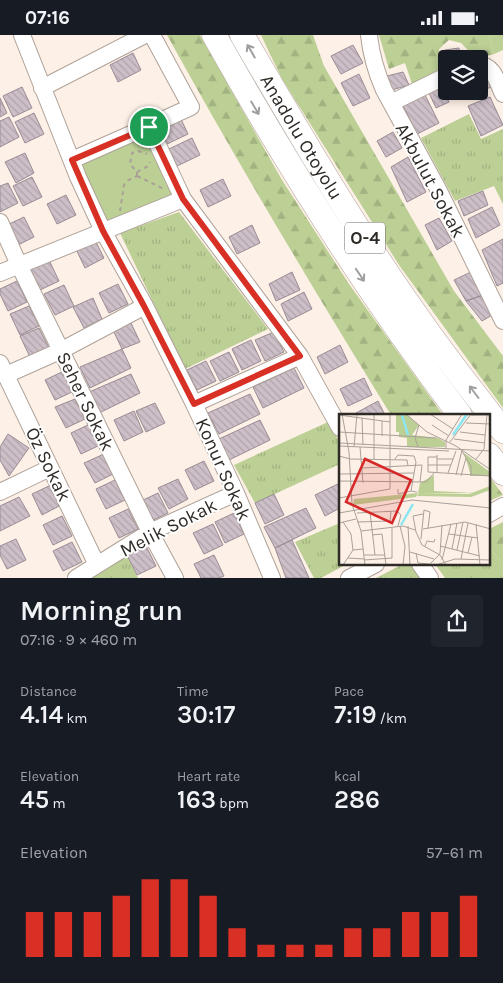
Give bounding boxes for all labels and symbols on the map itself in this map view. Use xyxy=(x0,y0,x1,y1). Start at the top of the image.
one-way arrow xyxy=(246,44,256,59)
street label: Anadolu Otoyolu xyxy=(255,71,347,204)
one-way arrow xyxy=(251,100,261,114)
pin xyxy=(128,106,170,148)
street label: Akbulut Sokak xyxy=(391,119,470,242)
road number: O-4 xyxy=(345,223,385,253)
one-way arrow xyxy=(355,268,365,282)
street label: Seher Sokak xyxy=(52,348,119,455)
one-way arrow xyxy=(469,385,479,399)
inset map xyxy=(339,414,490,565)
street label: Konur Sokak xyxy=(191,415,256,524)
street label: Öz Sokak xyxy=(21,424,76,505)
street label: Melik Sokak xyxy=(116,494,221,562)

